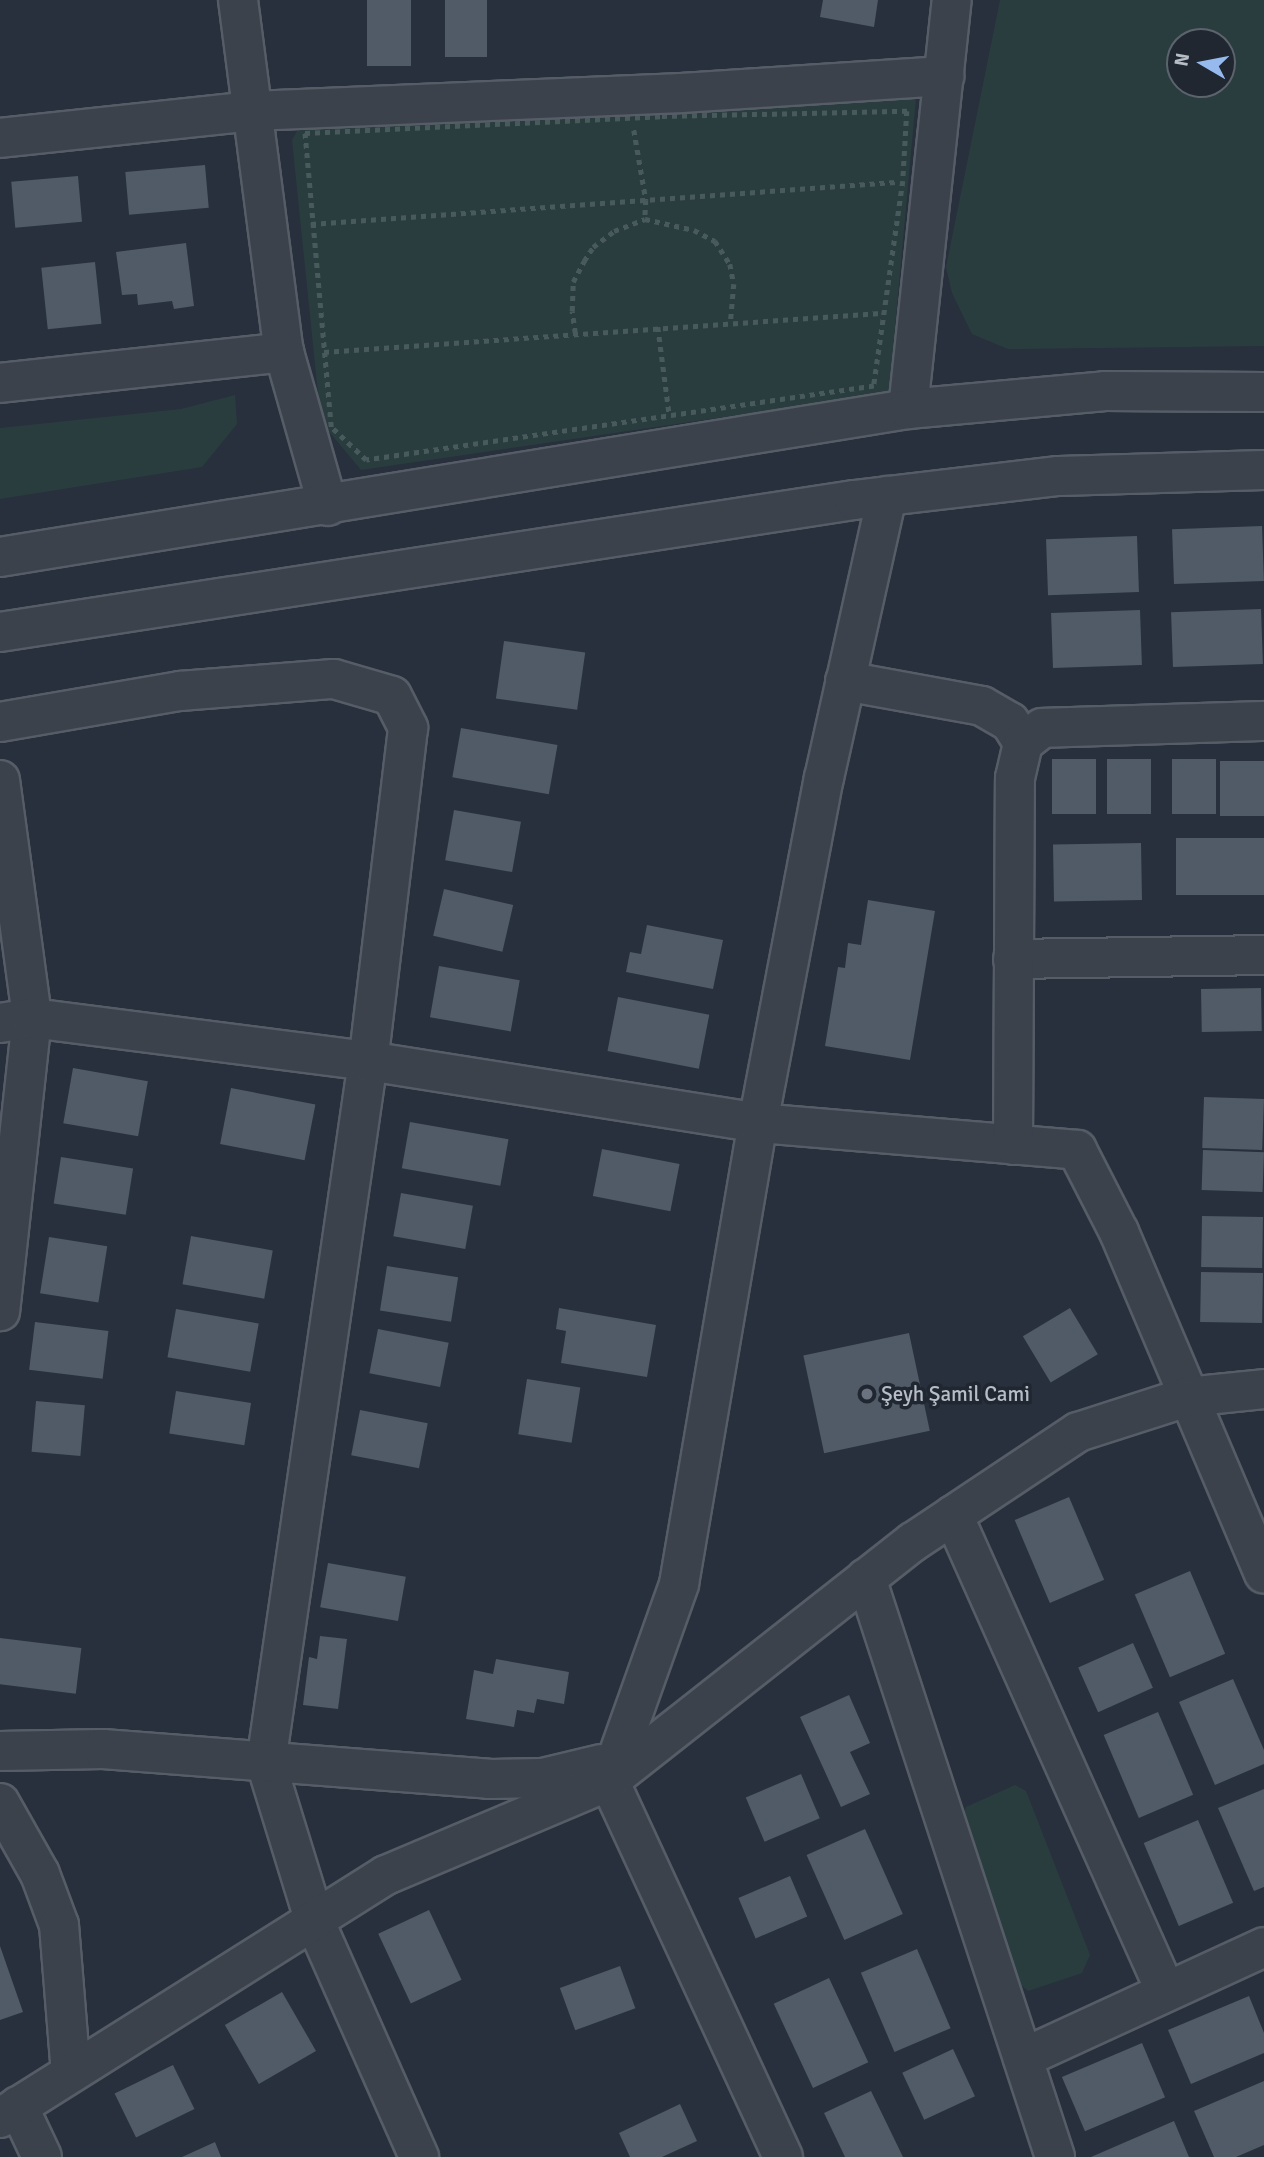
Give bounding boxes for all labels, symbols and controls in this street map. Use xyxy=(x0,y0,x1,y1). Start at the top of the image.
north arrow xyxy=(1166,28,1236,98)
text: N xyxy=(1169,51,1195,68)
place label: Şeyh Şamil Cami xyxy=(881,1381,1030,1407)
marker: Şeyh Şamil Cami xyxy=(859,1386,875,1402)

